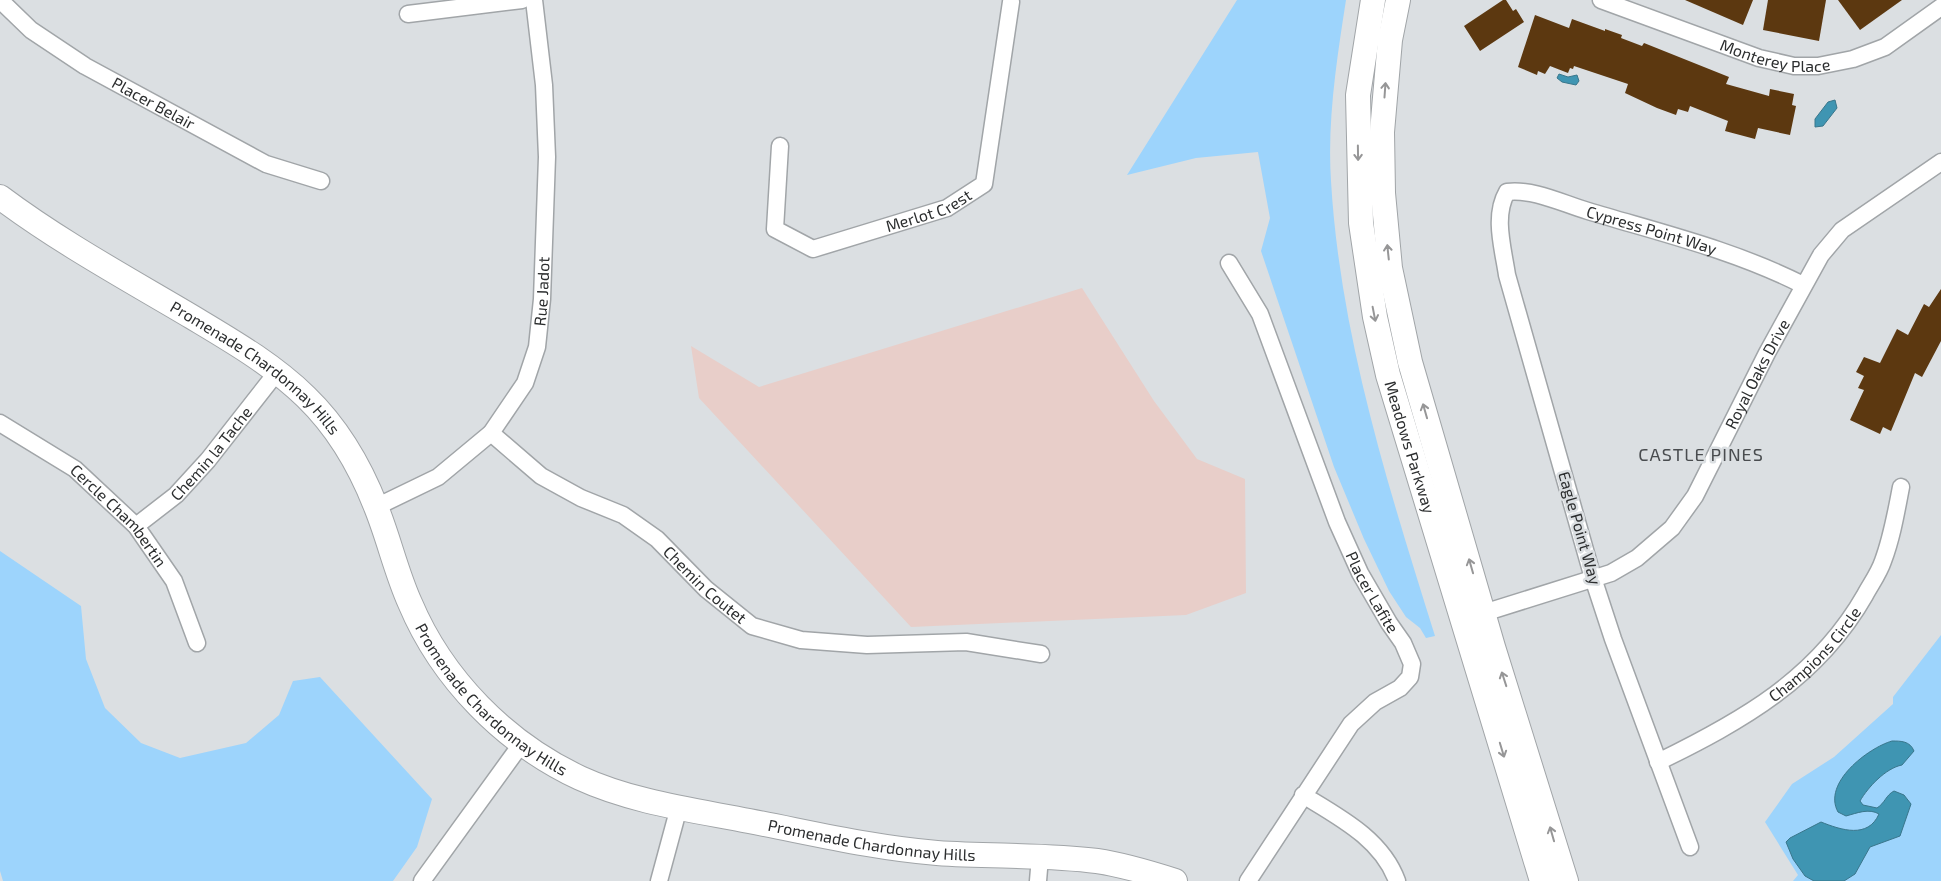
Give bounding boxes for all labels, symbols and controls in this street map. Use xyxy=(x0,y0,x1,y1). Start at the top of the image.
street label: Monterey Place xyxy=(1718,35,1832,75)
street label: Placer Belair xyxy=(109,73,199,133)
one-way arrow xyxy=(1380,83,1390,99)
one-way arrow xyxy=(1354,144,1363,160)
street label: Merlot Crest xyxy=(883,185,975,235)
street label: Cypress Point Way xyxy=(1584,201,1720,258)
one-way arrow xyxy=(1384,245,1393,261)
street label: Rue Jadot xyxy=(529,256,552,327)
street label: Promenade Chardonnay Hills xyxy=(167,297,344,438)
one-way arrow xyxy=(1370,306,1380,322)
street label: Royal Oaks Drive xyxy=(1720,315,1793,432)
street label: Meadows Parkway xyxy=(1381,378,1440,516)
street label: Chemin la Tache xyxy=(166,402,255,504)
one-way arrow xyxy=(1419,403,1429,419)
district label: CASTLE PINES xyxy=(1638,443,1764,465)
street label: Cercle Chambertin xyxy=(67,460,171,570)
street label: Eagle Point Way xyxy=(1555,469,1606,587)
street label: Chemin Coutet xyxy=(660,542,751,627)
street label: Placer Lafite xyxy=(1342,548,1403,636)
one-way arrow xyxy=(1465,559,1475,575)
street label: Champions Circle xyxy=(1764,603,1864,705)
street label: Promenade Chardonnay Hills xyxy=(412,620,571,779)
one-way arrow xyxy=(1498,672,1508,688)
one-way arrow xyxy=(1498,742,1508,758)
street label: Promenade Chardonnay Hills xyxy=(766,815,976,864)
one-way arrow xyxy=(1547,827,1557,843)

